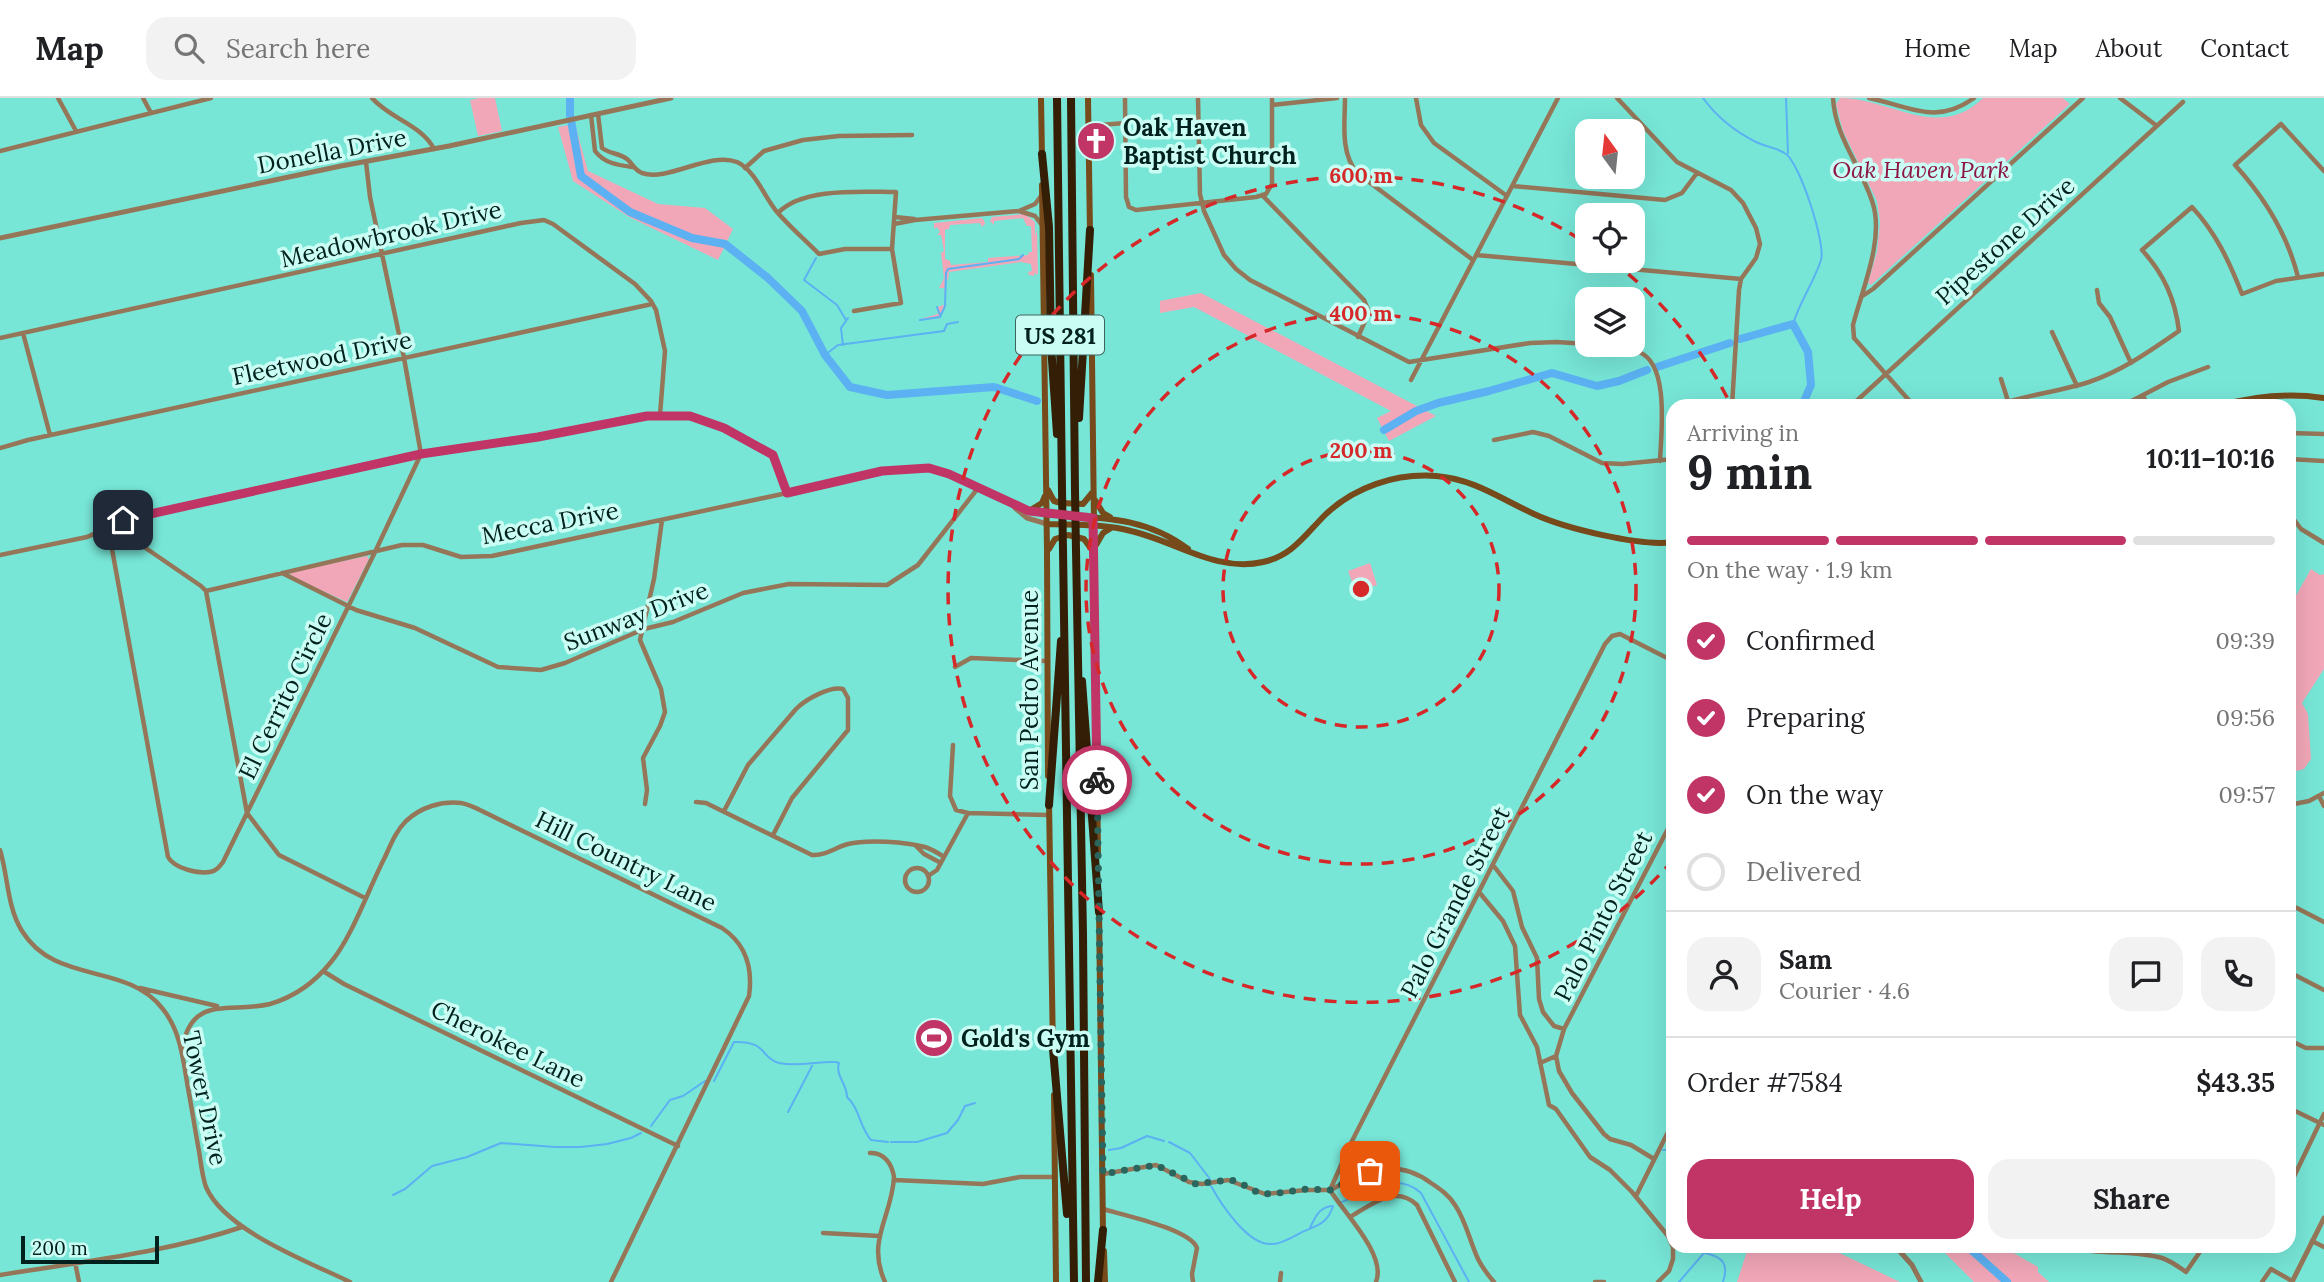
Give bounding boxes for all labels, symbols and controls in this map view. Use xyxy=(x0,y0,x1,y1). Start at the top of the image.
search box xyxy=(146,17,636,80)
text: Map xyxy=(35,27,104,69)
icon: search xyxy=(170,29,208,67)
text: Search here xyxy=(226,32,370,65)
text: Home xyxy=(1904,33,1971,64)
text: Map xyxy=(2009,33,2058,64)
text: About xyxy=(2096,33,2162,64)
text: Contact xyxy=(2200,33,2289,64)
place label: Oak Haven Baptist Church xyxy=(1123,112,1296,171)
north arrow xyxy=(1575,119,1645,189)
map controls xyxy=(1575,119,1645,357)
church icon: Oak Haven Baptist Church xyxy=(1075,120,1117,162)
street label: Donella Drive xyxy=(255,121,409,181)
park label: Oak Haven Park xyxy=(1832,154,2010,185)
text: 600 m xyxy=(1329,162,1393,189)
street label: Pipestone Drive xyxy=(1929,170,2081,312)
street label: Meadowbrook Drive xyxy=(277,193,505,275)
button: locate xyxy=(1575,203,1645,273)
button: layers xyxy=(1575,287,1645,357)
text: 400 m xyxy=(1329,300,1393,327)
road number: US 281 xyxy=(1016,316,1104,354)
street label: Fleetwood Drive xyxy=(229,324,415,392)
text: Arriving in xyxy=(1687,418,1799,447)
text: 200 m xyxy=(1330,437,1392,464)
text: 10:11–10:16 xyxy=(2147,442,2275,475)
text: 9 min xyxy=(1687,443,1812,502)
pin xyxy=(93,490,153,550)
street label: Mecca Drive xyxy=(479,495,621,551)
icon: home xyxy=(104,501,142,539)
text: On the way · 1.9 km xyxy=(1687,555,1893,584)
street label: Sunway Drive xyxy=(559,574,713,658)
centre of rings xyxy=(1349,577,1373,601)
street label: San Pedro Avenue xyxy=(1014,590,1045,790)
street label: El Cerrito Circle xyxy=(231,608,339,784)
icon: check xyxy=(1687,622,1725,660)
text: Confirmed xyxy=(1746,624,1875,657)
text: 09:39 xyxy=(2216,626,2275,655)
icon: check xyxy=(1687,699,1725,737)
text: Preparing xyxy=(1746,701,1865,734)
text: 09:56 xyxy=(2216,703,2275,732)
courier xyxy=(1062,745,1132,815)
icon: bike xyxy=(1078,761,1116,799)
icon: check xyxy=(1687,776,1725,814)
text: On the way xyxy=(1746,778,1883,811)
text: 09:57 xyxy=(2219,780,2275,809)
street label: Palo Grande Street xyxy=(1393,800,1517,1003)
street label: Hill Country Lane xyxy=(530,804,722,918)
street label: Palo Pinto Street xyxy=(1547,825,1660,1006)
text: Delivered xyxy=(1746,855,1862,888)
button: person xyxy=(1687,937,1761,1011)
button: chat xyxy=(2109,937,2183,1011)
button: phone xyxy=(2201,937,2275,1011)
text: Sam xyxy=(1779,943,1832,976)
text: Courier · 4.6 xyxy=(1779,976,1910,1005)
street label: Cherokee Lane xyxy=(426,993,590,1095)
sports icon: Gold's Gym xyxy=(913,1017,955,1059)
place label: Gold's Gym xyxy=(961,1023,1090,1054)
street label: Tower Drive xyxy=(176,1028,234,1168)
text: Order #7584 xyxy=(1687,1066,1843,1099)
text: $43.35 xyxy=(2196,1066,2275,1099)
pin xyxy=(1340,1141,1400,1201)
icon: bag xyxy=(1351,1152,1389,1190)
button: Help xyxy=(1687,1159,1974,1239)
button: Share xyxy=(1988,1159,2275,1239)
scale bar xyxy=(21,1233,159,1265)
text: 200 m xyxy=(32,1236,88,1260)

